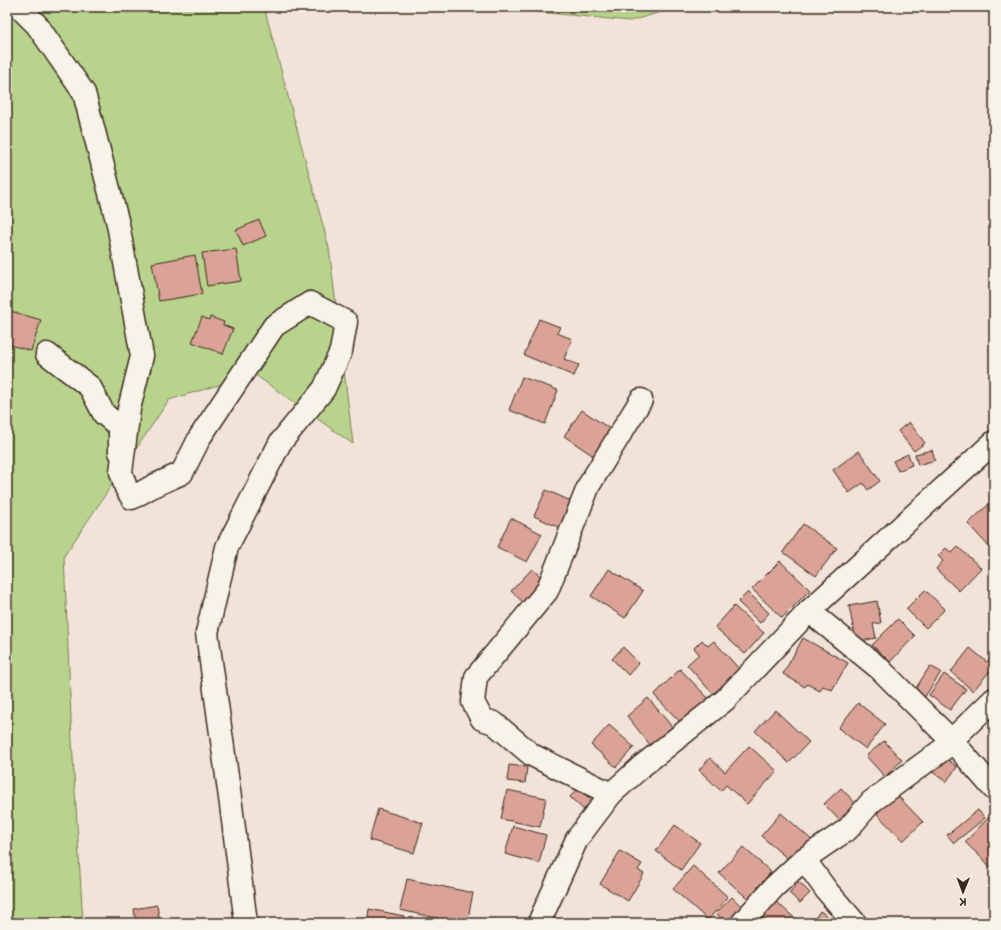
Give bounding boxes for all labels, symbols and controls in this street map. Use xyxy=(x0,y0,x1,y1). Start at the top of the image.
north arrow xyxy=(943,872,983,912)
text: K xyxy=(958,895,967,908)

